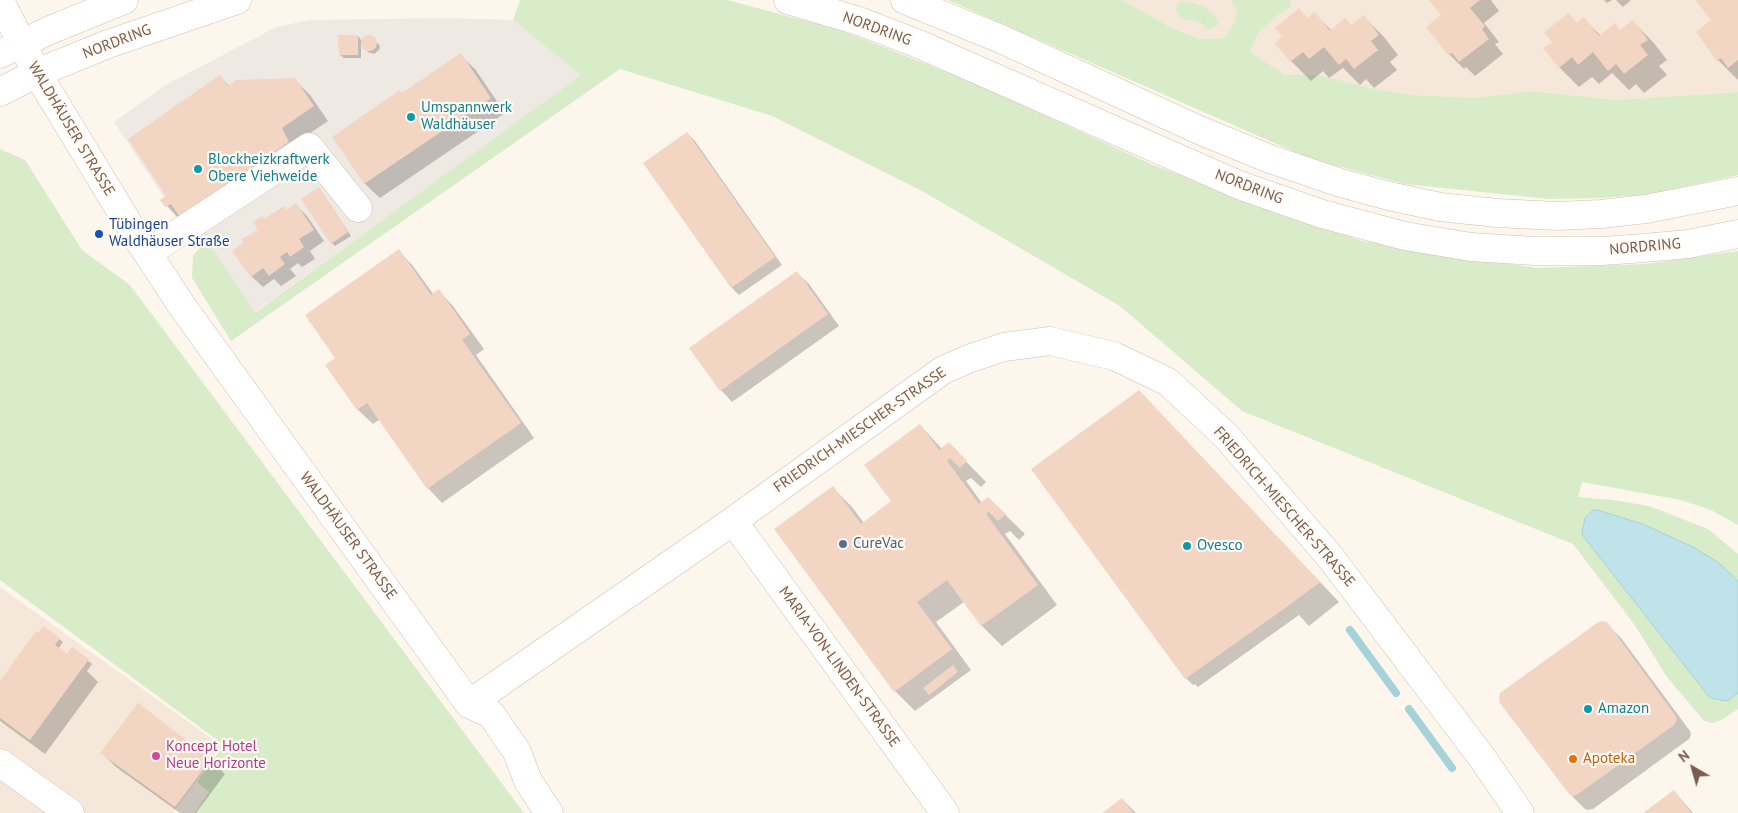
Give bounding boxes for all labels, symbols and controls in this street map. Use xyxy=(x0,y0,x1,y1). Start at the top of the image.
street label: NORDRING xyxy=(840,8,914,50)
street label: NORDRING xyxy=(80,21,154,63)
street label: WALDHÄUSER STRASSE xyxy=(24,59,118,199)
place label: Umspannwerk Waldhäuser xyxy=(421,99,512,134)
marker: Umspannwerk Waldhäuser xyxy=(405,111,417,123)
place label: Blockheizkraftwerk Obere Viehweide xyxy=(208,151,330,186)
marker: Blockheizkraftwerk Obere Viehweide xyxy=(192,163,204,175)
street label: NORDRING xyxy=(1212,166,1286,208)
place label: Tübingen Waldhäuser Straße xyxy=(109,216,230,251)
marker: Tübingen Waldhäuser Straße xyxy=(93,228,105,240)
street label: NORDRING xyxy=(1609,235,1681,259)
street label: FRIEDRICH-MIESCHER-STRASSE xyxy=(770,363,950,497)
street label: FRIEDRICH-MIESCHER-STRASSE xyxy=(1209,423,1359,591)
street label: WALDHÄUSER STRASSE xyxy=(296,469,400,603)
place label: CureVac xyxy=(853,535,904,553)
place label: Ovesco xyxy=(1197,537,1242,555)
marker: CureVac xyxy=(837,538,849,550)
marker: Ovesco xyxy=(1181,540,1193,552)
street label: MARIA-VON-LINDEN-STRASSE xyxy=(775,583,903,751)
place label: Amazon xyxy=(1598,700,1649,718)
marker: Amazon xyxy=(1582,703,1594,715)
place label: Koncept Hotel Neue Horizonte xyxy=(166,738,266,773)
north arrow xyxy=(1668,743,1718,793)
text: N xyxy=(1675,746,1693,766)
marker: Koncept Hotel Neue Horizonte xyxy=(150,750,162,762)
place label: Apoteka xyxy=(1583,750,1635,768)
marker: Apoteka xyxy=(1567,753,1579,765)

